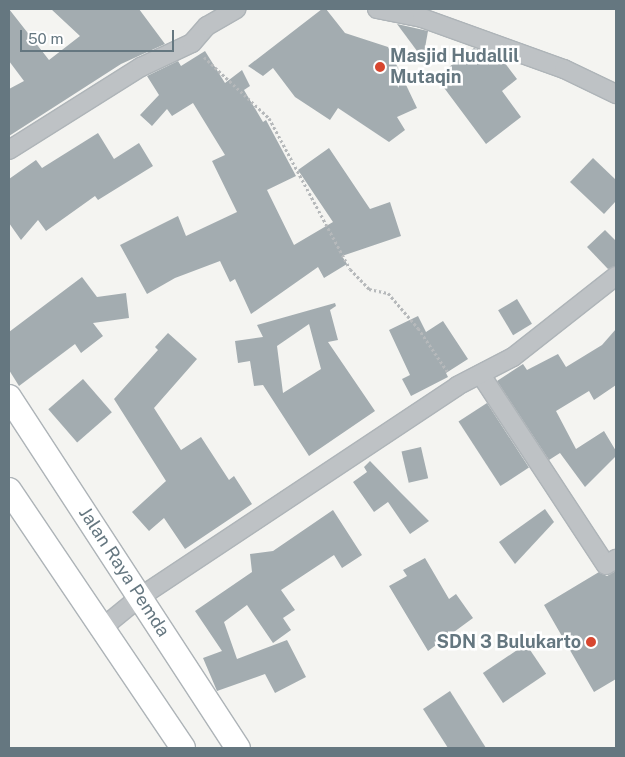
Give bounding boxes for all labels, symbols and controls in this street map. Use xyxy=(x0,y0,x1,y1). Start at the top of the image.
scale bar xyxy=(22,20,176,52)
text: 50 m xyxy=(28,30,63,47)
place label: Masjid Hudallil Mutaqin xyxy=(390,46,519,88)
marker: Masjid Hudallil Mutaqin xyxy=(374,61,386,73)
street label: Jalan Raya Pemda xyxy=(74,503,174,641)
place label: SDN 3 Bulukarto xyxy=(437,631,581,653)
marker: SDN 3 Bulukarto xyxy=(585,636,597,648)

